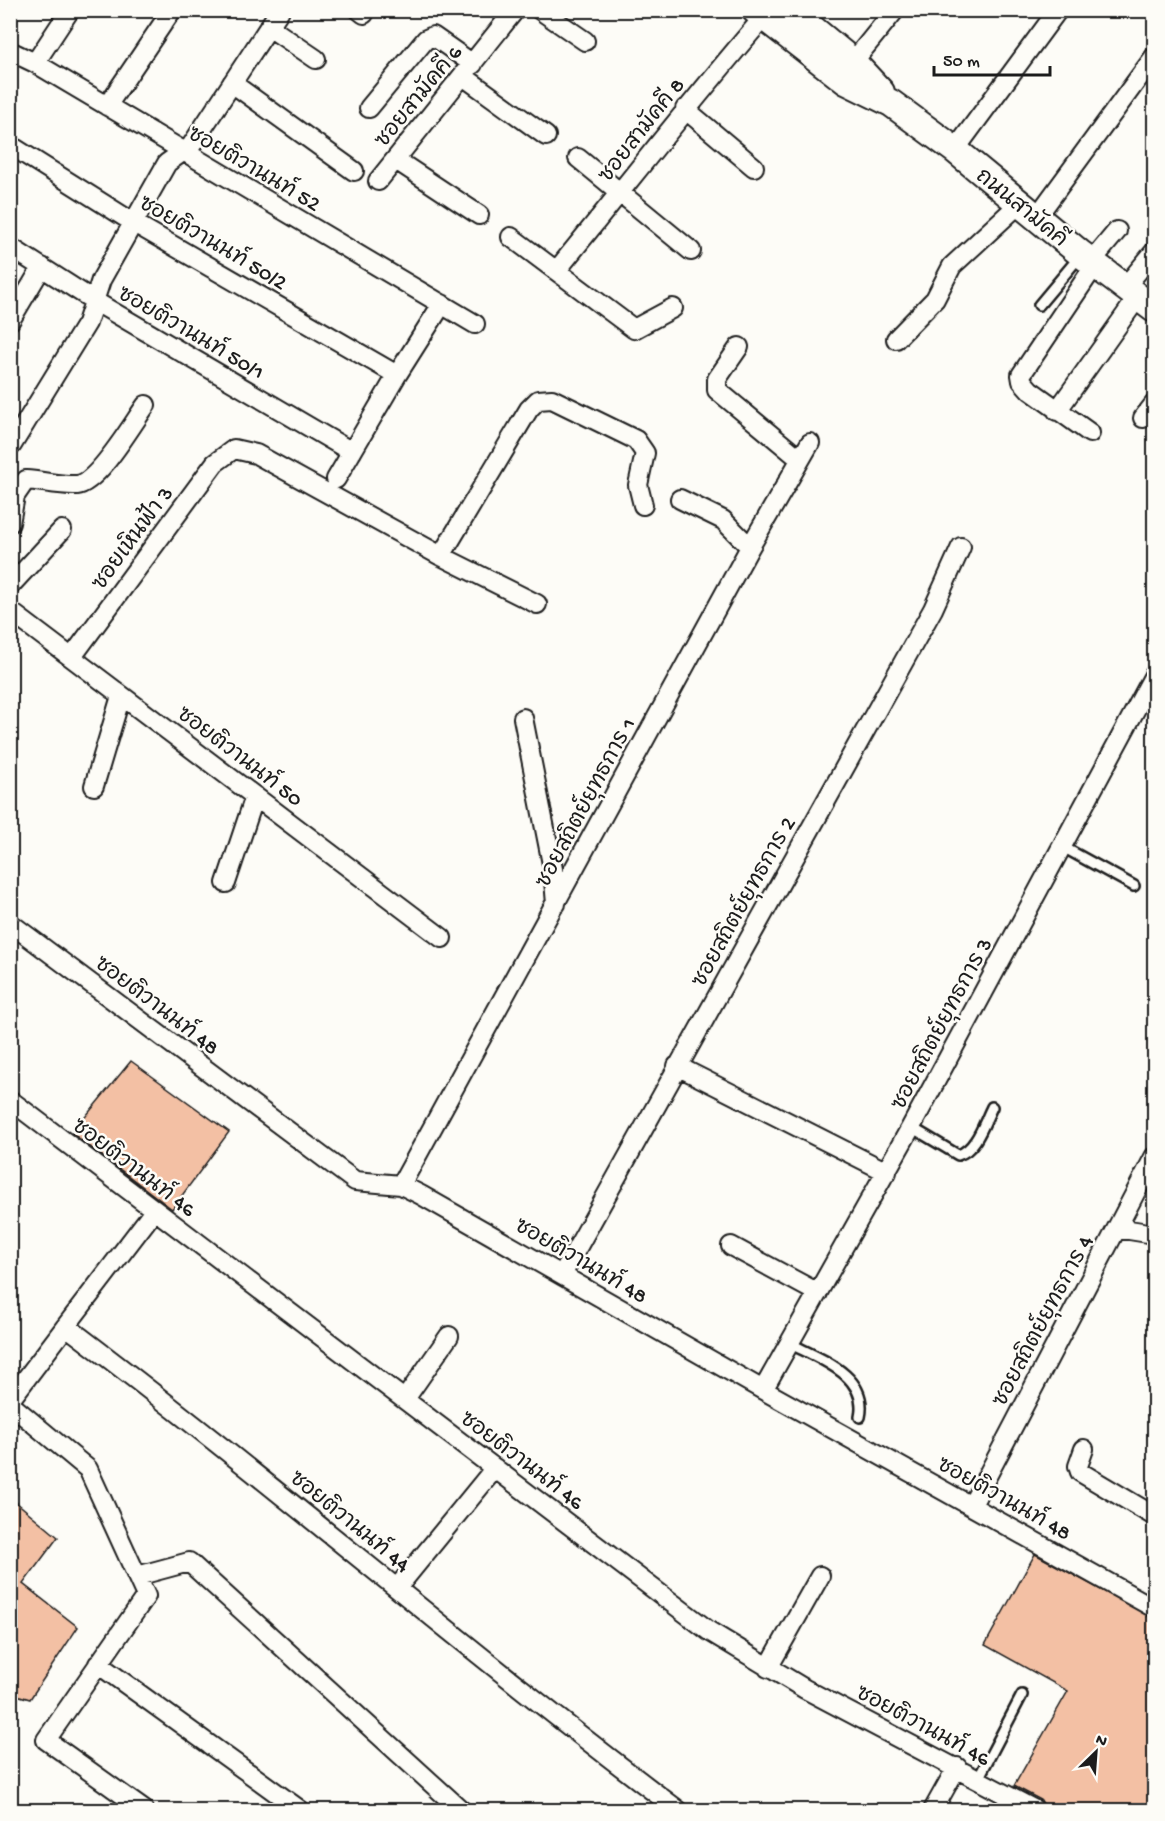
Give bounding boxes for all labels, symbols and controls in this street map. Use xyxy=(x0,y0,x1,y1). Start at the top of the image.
street label: ซอยสามัคคี 6 xyxy=(368,38,470,154)
scale bar xyxy=(934,39,1050,77)
text: 50 m xyxy=(943,52,980,73)
street label: ซอยสามัคคี 8 xyxy=(591,72,692,189)
street label: ซอยติวานนท์ 52 xyxy=(182,118,327,219)
street label: ถนนสามัคคี xyxy=(969,161,1074,254)
street label: ซอยติวานนท์ 50/2 xyxy=(133,187,293,298)
street label: ซอยติวานนท์ 50/1 xyxy=(112,278,270,387)
street label: ซอยเหินฟ้า 3 xyxy=(83,479,181,596)
street label: ซอยติวานนท์ 50 xyxy=(171,698,310,814)
street label: ซอยสถิตย์ยุทธการ 1 xyxy=(527,712,643,893)
street label: ซอยสถิตย์ยุทธการ 2 xyxy=(684,811,803,993)
street label: ซอยสถิตย์ยุทธการ 3 xyxy=(883,932,1000,1115)
street label: ซอยติวานนท์ 48 xyxy=(88,948,226,1062)
street label: ซอยติวานนท์ 46 xyxy=(66,1110,203,1225)
street label: ซอยติวานนท์ 48 xyxy=(509,1210,654,1311)
street label: ซอยสถิตย์ยุทธการ 4 xyxy=(984,1229,1101,1412)
street label: ซอยติวานนท์ 46 xyxy=(454,1403,591,1518)
street label: ซอยติวานนท์ 48 xyxy=(932,1449,1077,1548)
street label: ซอยติวานนท์ 44 xyxy=(283,1463,418,1580)
street label: ซอยติวานนท์ 46 xyxy=(851,1677,997,1774)
north arrow xyxy=(1066,1722,1126,1782)
text: N xyxy=(1092,1731,1110,1753)

